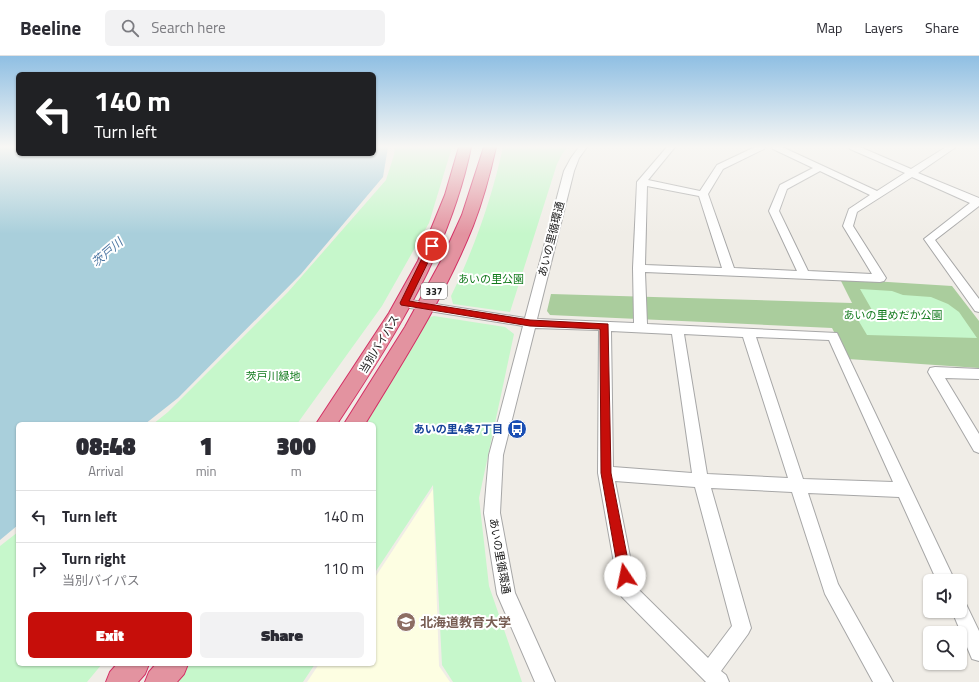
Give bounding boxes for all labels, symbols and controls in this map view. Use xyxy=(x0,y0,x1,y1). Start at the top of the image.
search box xyxy=(105,10,385,46)
text: Beeline xyxy=(20,13,81,42)
text: Search here xyxy=(151,16,226,39)
icon: search xyxy=(119,17,141,39)
text: Map xyxy=(816,17,842,38)
text: Layers xyxy=(864,17,903,38)
text: Share xyxy=(925,17,959,38)
text: 140 m xyxy=(94,79,171,122)
icon: left xyxy=(28,88,80,140)
text: Turn left xyxy=(94,118,157,145)
street label: あいの里循環通 xyxy=(534,200,568,278)
pin xyxy=(415,229,449,263)
water label: 茨戸川 xyxy=(87,232,128,271)
icon: arrive xyxy=(421,235,443,257)
park label: あいの里公園 xyxy=(458,271,524,287)
road number: 337 xyxy=(421,283,447,299)
park label: あいの里めだか公園 xyxy=(844,307,943,323)
street label: 当別バイパス xyxy=(355,312,403,376)
park label: 茨戸川緑地 xyxy=(246,368,301,384)
bus stop icon: あいの里4条7丁目 xyxy=(506,418,528,440)
place label: あいの里4条7丁目 xyxy=(414,421,503,437)
text: 08:48 xyxy=(76,428,136,464)
text: 1 xyxy=(199,428,213,464)
text: 300 xyxy=(276,428,316,464)
text: Arrival xyxy=(88,461,123,481)
text: min xyxy=(196,461,216,481)
text: m xyxy=(291,461,302,481)
text: Turn left xyxy=(62,505,117,528)
text: 140 m xyxy=(323,505,364,528)
icon: left xyxy=(28,506,50,528)
street label: あいの里循環通 xyxy=(485,517,515,595)
text: Turn right xyxy=(62,547,126,570)
position arrow xyxy=(604,555,646,597)
text: 110 m xyxy=(323,557,364,580)
icon: right xyxy=(28,558,50,580)
text: 当別バイパス xyxy=(62,570,140,590)
map controls xyxy=(923,574,967,670)
button: sound xyxy=(923,574,967,618)
school or university icon: 北海道教育大学 xyxy=(395,611,417,633)
button: Exit xyxy=(28,612,192,658)
button: Share xyxy=(200,612,364,658)
place label: 北海道教育大学 xyxy=(420,612,511,632)
button: search xyxy=(923,626,967,670)

